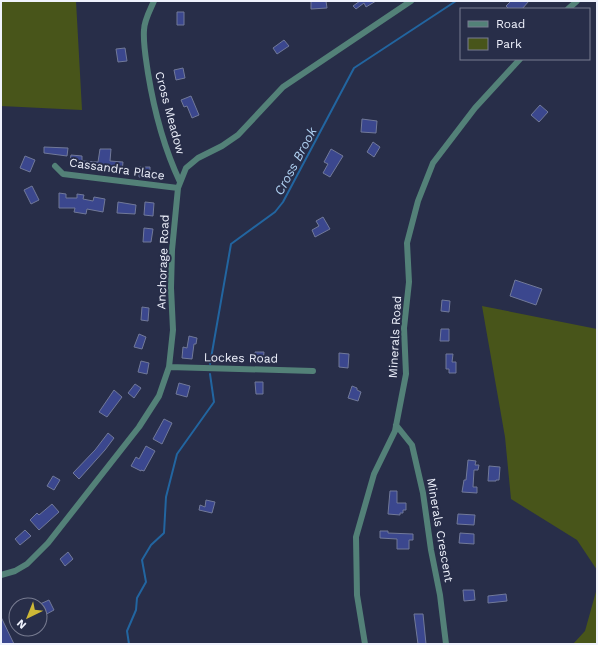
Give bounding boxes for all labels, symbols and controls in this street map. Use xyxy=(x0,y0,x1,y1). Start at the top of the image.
legend xyxy=(460,8,590,60)
text: Road xyxy=(496,17,525,31)
text: Park xyxy=(496,37,522,51)
street label: Cross Meadow xyxy=(152,70,188,156)
water label: Cross Brook xyxy=(271,124,320,198)
street label: Cassandra Place xyxy=(68,155,166,183)
street label: Anchorage Road xyxy=(154,214,172,310)
street label: Minerals Road xyxy=(386,295,404,379)
street label: Lockes Road xyxy=(204,350,278,366)
street label: Minerals Crescent xyxy=(424,477,456,583)
north arrow xyxy=(8,597,48,637)
text: N xyxy=(14,616,29,631)

